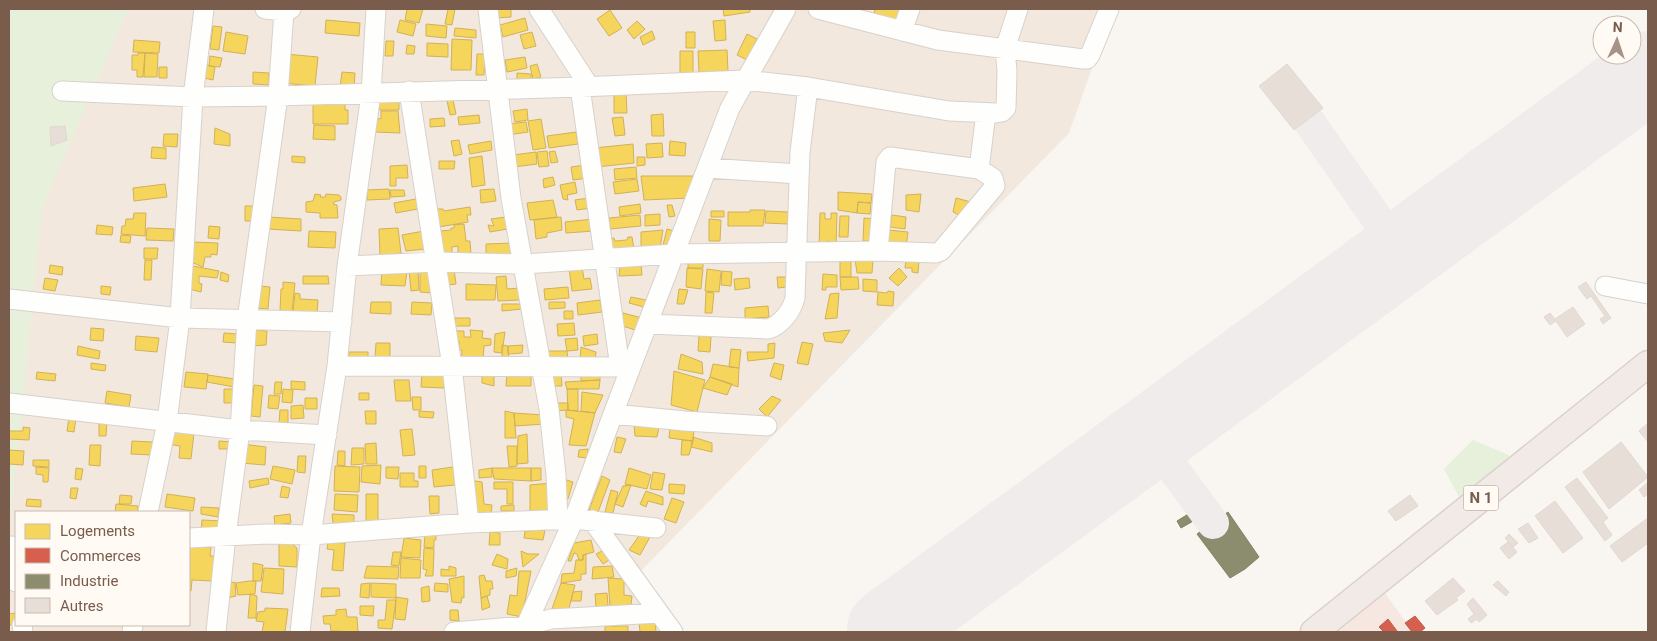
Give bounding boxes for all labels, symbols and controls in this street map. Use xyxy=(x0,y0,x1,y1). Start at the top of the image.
north arrow xyxy=(1592,15,1642,65)
text: N xyxy=(1612,19,1623,35)
road number: N 1 xyxy=(1464,486,1498,510)
legend xyxy=(15,511,190,626)
text: Logements xyxy=(60,522,135,540)
text: Commerces xyxy=(60,547,141,565)
text: Industrie xyxy=(60,572,118,590)
text: Autres xyxy=(60,597,104,615)

